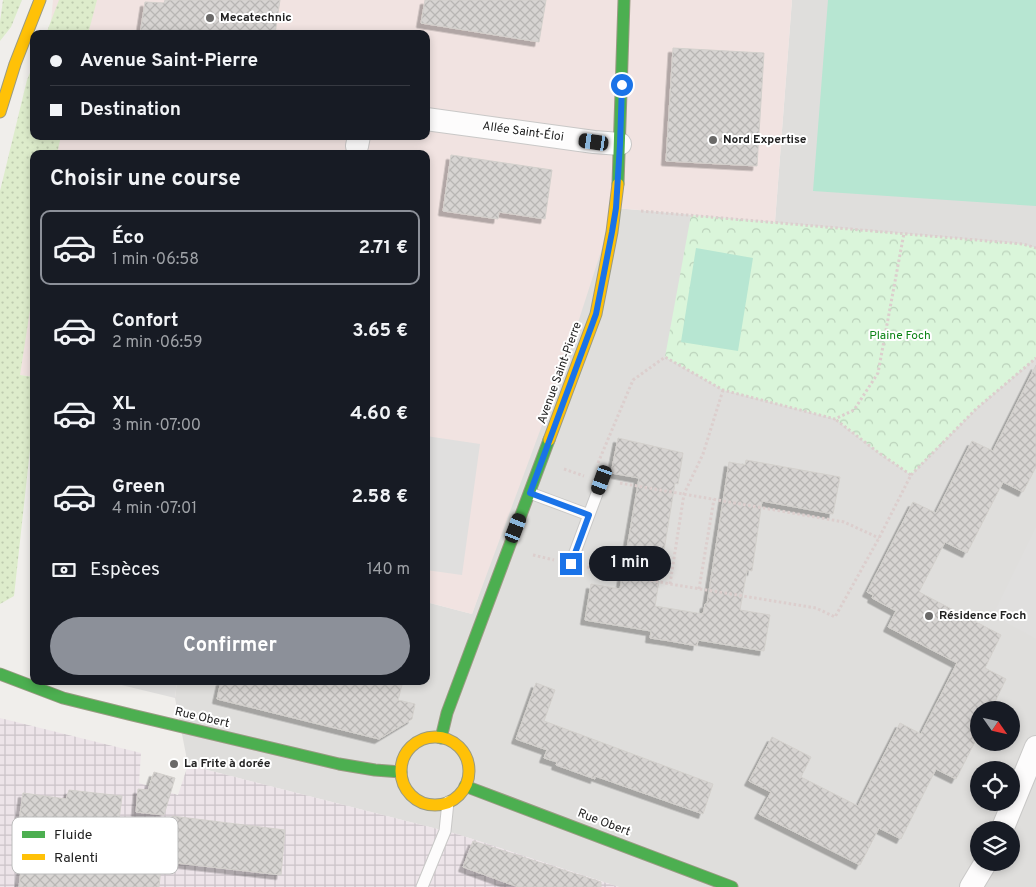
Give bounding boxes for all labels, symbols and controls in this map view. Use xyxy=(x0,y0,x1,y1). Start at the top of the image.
place label: Mecatechnic xyxy=(220,10,292,26)
marker: Mecatechnic xyxy=(204,12,216,24)
text: Avenue Saint-Pierre xyxy=(80,49,258,73)
route start xyxy=(611,74,633,96)
text: Destination xyxy=(80,98,181,122)
street label: Allée Saint-Éloi xyxy=(481,118,565,146)
car xyxy=(578,132,609,152)
place label: Nord Expertise xyxy=(723,132,807,148)
marker: Nord Expertise xyxy=(707,134,719,146)
text: Choisir une course xyxy=(50,166,241,193)
icon: car xyxy=(52,225,97,270)
text: Éco xyxy=(112,226,144,250)
text: 2.71 € xyxy=(358,236,408,260)
text: 1 min · 06:58 xyxy=(112,250,199,270)
icon: car xyxy=(52,308,97,353)
text: Confort xyxy=(112,309,178,333)
text: 3.65 € xyxy=(352,319,408,343)
street label: Avenue Saint-Pierre xyxy=(534,320,586,426)
park label: Plaine Foch xyxy=(869,328,931,344)
text: 2 min · 06:59 xyxy=(112,333,202,353)
icon: car xyxy=(52,391,97,436)
text: XL xyxy=(112,392,135,416)
text: 4.60 € xyxy=(350,402,408,426)
text: 3 min · 07:00 xyxy=(112,416,201,436)
car xyxy=(589,463,614,497)
icon: car xyxy=(52,474,97,519)
text: Green xyxy=(112,475,165,499)
text: 2.58 € xyxy=(351,485,408,509)
text: 4 min · 07:01 xyxy=(112,499,197,519)
car xyxy=(503,511,528,545)
callout: 1 min xyxy=(588,546,671,582)
route end xyxy=(560,553,582,575)
text: 1 min xyxy=(611,553,649,573)
icon: cash xyxy=(50,556,78,584)
text: Espèces xyxy=(90,558,160,582)
text: 140 m xyxy=(367,560,410,580)
place label: Résidence Foch xyxy=(939,608,1026,624)
marker: Résidence Foch xyxy=(923,610,935,622)
button: Confirmer xyxy=(50,617,410,675)
north arrow xyxy=(970,701,1020,751)
map controls xyxy=(970,701,1020,871)
street label: Rue Obert xyxy=(173,704,231,732)
place label: La Frite à dorée xyxy=(184,756,271,772)
marker: La Frite à dorée xyxy=(168,758,180,770)
button: locate xyxy=(970,761,1020,811)
street label: Rue Obert xyxy=(575,806,633,840)
legend xyxy=(12,817,178,874)
button: layers xyxy=(970,821,1020,871)
text: Fluide xyxy=(54,827,92,844)
text: Ralenti xyxy=(54,850,98,867)

